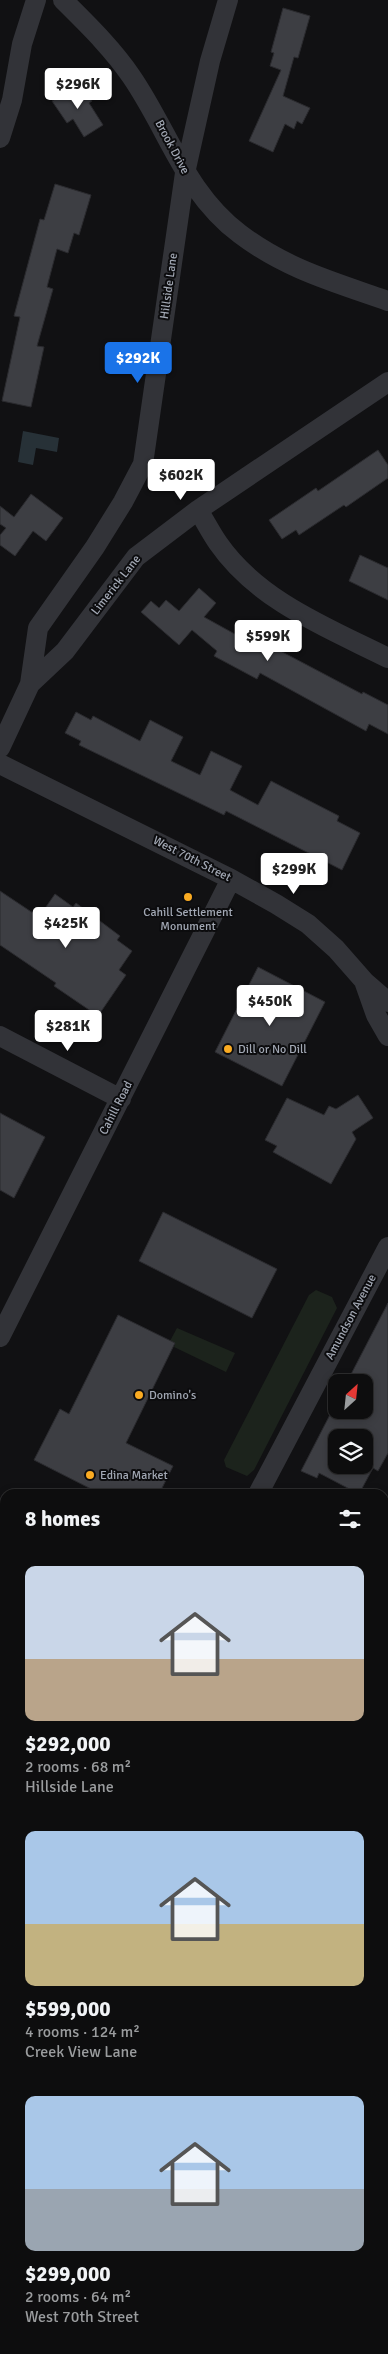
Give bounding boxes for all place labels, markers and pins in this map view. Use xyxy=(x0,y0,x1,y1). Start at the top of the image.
pin: $296K xyxy=(43,68,113,110)
pin: $292K xyxy=(103,342,173,384)
pin: $602K xyxy=(146,458,216,501)
pin: $599K xyxy=(233,620,303,662)
pin: $299K xyxy=(259,852,329,895)
marker: Cahill Settlement Monument xyxy=(182,891,194,903)
place label: Cahill Settlement Monument xyxy=(143,905,233,934)
pin: $425K xyxy=(31,906,101,949)
pin: $450K xyxy=(235,984,305,1027)
pin: $281K xyxy=(33,1010,103,1052)
place label: Dill or No Dill xyxy=(238,1042,307,1057)
marker: Dill or No Dill xyxy=(222,1043,234,1055)
place label: Domino's xyxy=(149,1388,196,1403)
marker: Domino's xyxy=(133,1389,145,1401)
place label: Edina Market xyxy=(100,1468,168,1483)
marker: Edina Market xyxy=(84,1469,96,1481)

